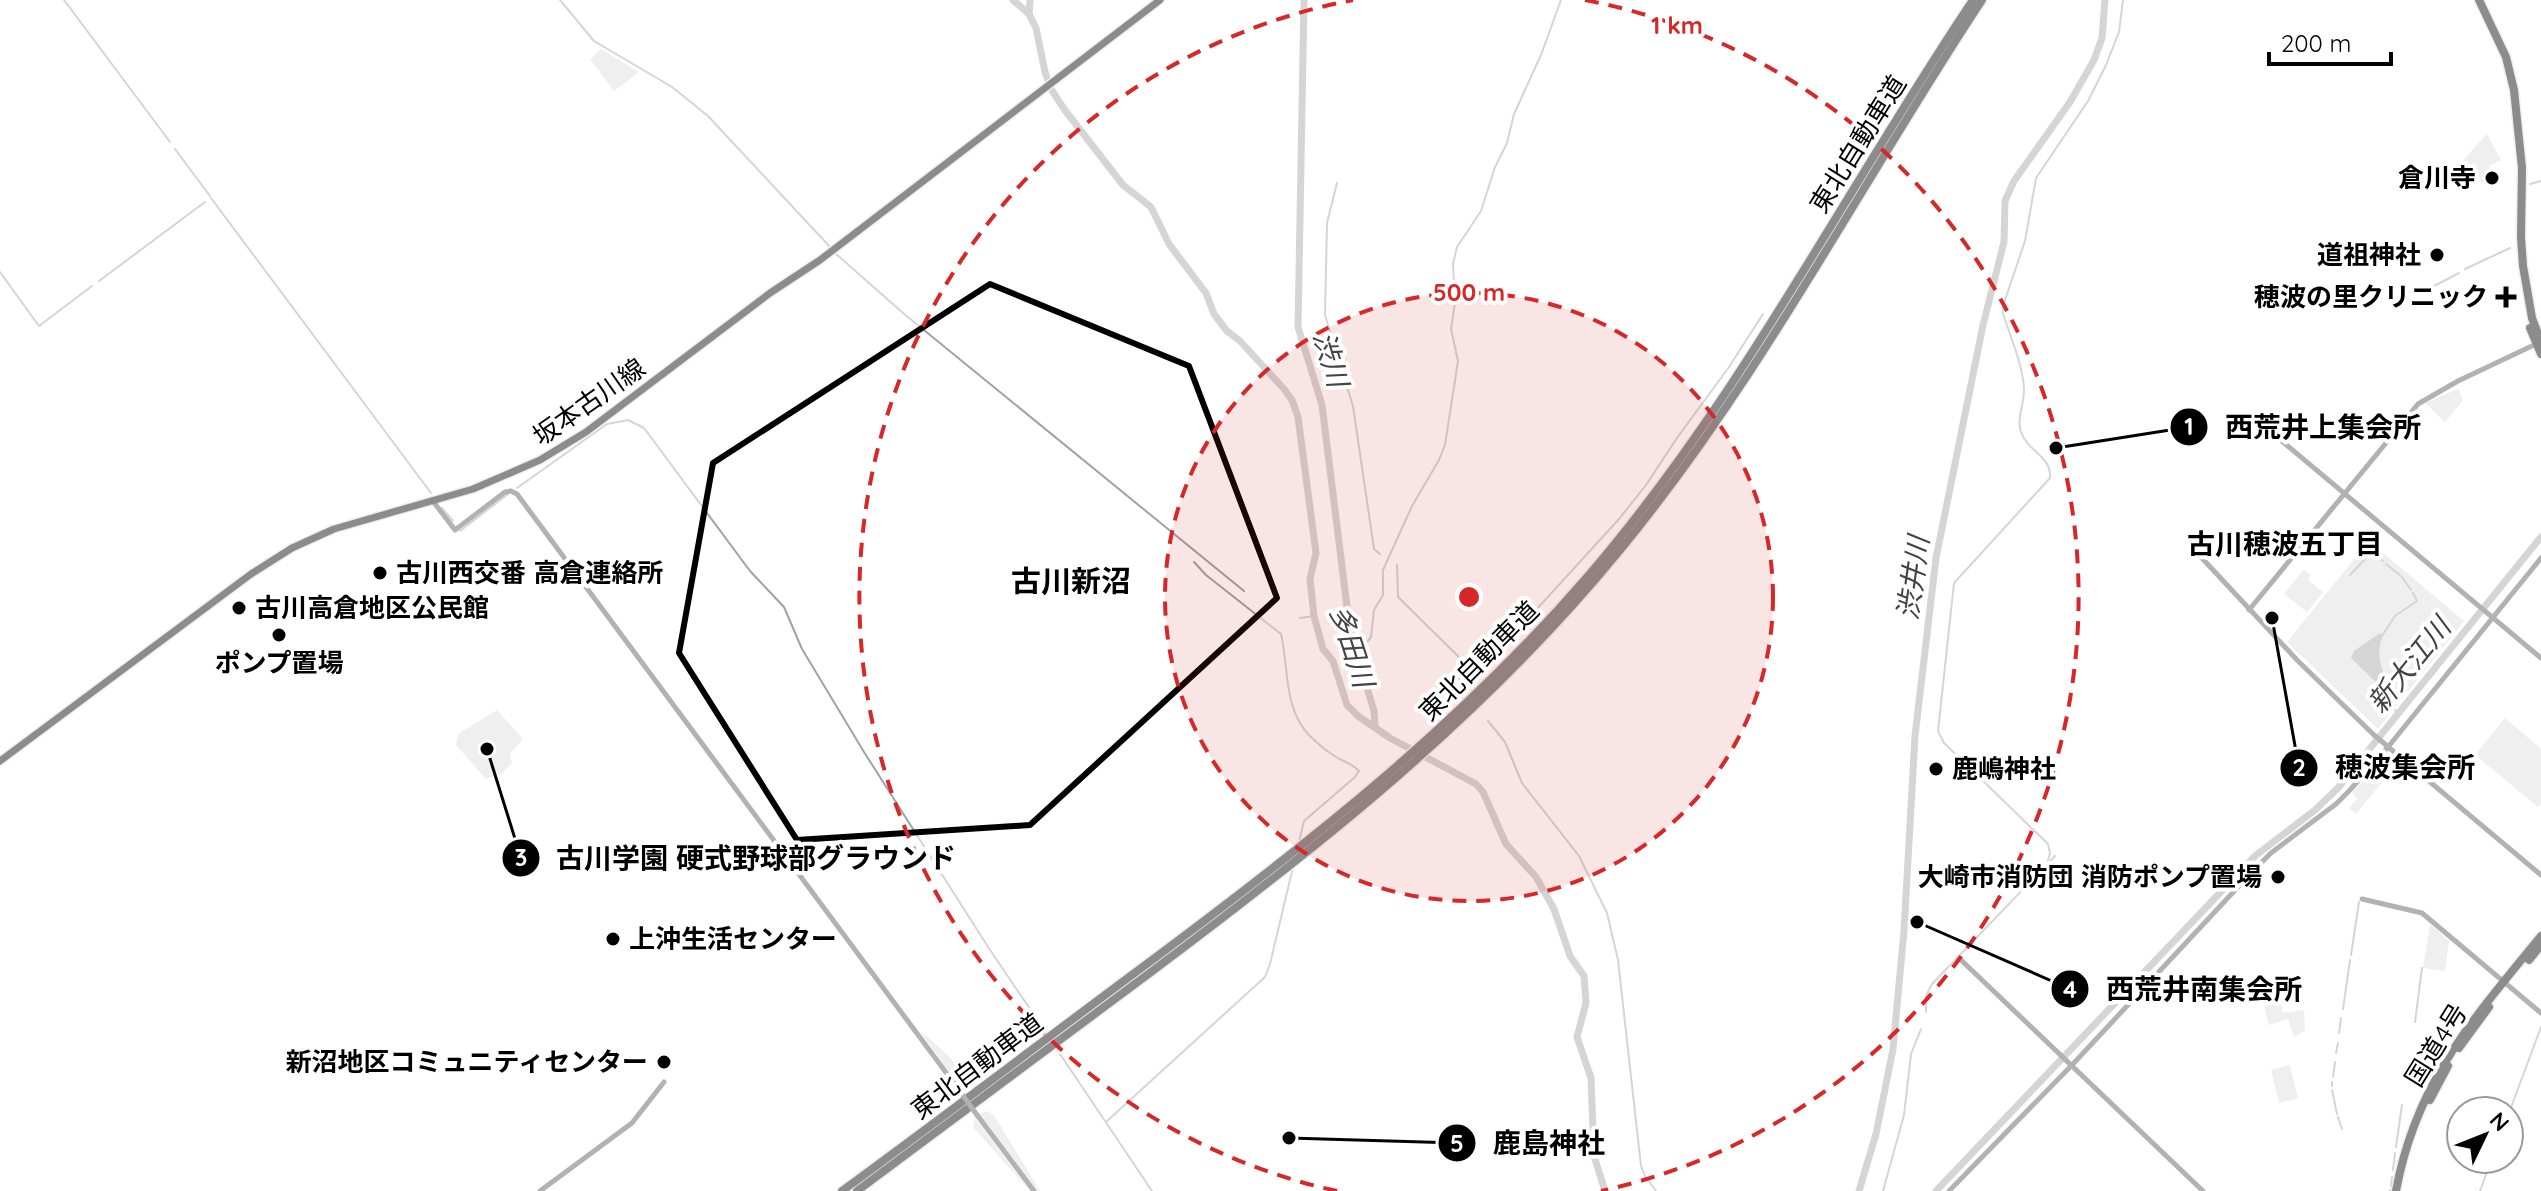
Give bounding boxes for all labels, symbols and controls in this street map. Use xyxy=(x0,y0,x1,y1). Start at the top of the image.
text: 1 km xyxy=(1651,10,1703,40)
scale bar xyxy=(2269,16,2391,66)
text: 200 m xyxy=(2281,28,2351,58)
street label: 東北自動車道 xyxy=(1802,69,1913,219)
place label: 倉川寺 xyxy=(2398,161,2476,194)
marker: 倉川寺 xyxy=(2483,169,2501,187)
place label: 道祖神社 xyxy=(2317,238,2421,271)
marker: 道祖神社 xyxy=(2428,246,2446,264)
text: 500 m xyxy=(1433,277,1505,307)
place label: 穂波の里クリニック xyxy=(2254,280,2488,313)
marker: 穂波の里クリニック xyxy=(2495,286,2517,308)
water label: 渋川 xyxy=(1307,327,1357,394)
street label: 坂本古川線 xyxy=(526,351,651,452)
callout: 西荒井上集会所 xyxy=(2169,401,2437,453)
text: 西荒井上集会所 xyxy=(2225,409,2421,444)
text: 1 xyxy=(2184,411,2194,441)
district label: 古川穂波五丁目 xyxy=(2187,526,2383,561)
water label: 渋井川 xyxy=(1889,531,1936,622)
place label: 古川西交番 高倉連絡所 xyxy=(396,556,663,589)
district label: 古川新沼 xyxy=(1011,562,1131,600)
marker: 古川西交番 高倉連絡所 xyxy=(371,564,389,582)
centre of rings xyxy=(1455,583,1483,611)
place label: 古川高倉地区公民館 xyxy=(255,591,489,624)
street label: 東北自動車道 xyxy=(1412,594,1545,727)
marker: 古川高倉地区公民館 xyxy=(230,599,248,617)
water label: 多田川 xyxy=(1323,600,1383,694)
water label: 新大江川 xyxy=(2360,608,2459,719)
marker: ポンプ置場 xyxy=(270,626,288,644)
place label: ポンプ置場 xyxy=(214,646,344,679)
callout: 穂波集会所 xyxy=(2279,742,2491,794)
text: 穂波集会所 xyxy=(2335,749,2475,784)
place label: 鹿嶋神社 xyxy=(1952,752,2056,785)
text: 2 xyxy=(2292,752,2306,782)
marker: 鹿嶋神社 xyxy=(1927,760,1945,778)
callout: 古川学園 硬式野球部グラウンド xyxy=(501,832,972,884)
text: 古川学園 硬式野球部グラウンド xyxy=(556,840,956,875)
text: 3 xyxy=(515,842,527,872)
place label: 大崎市消防団 消防ポンプ置場 xyxy=(1917,860,2262,893)
marker: 大崎市消防団 消防ポンプ置場 xyxy=(2269,868,2287,886)
place label: 上沖生活センター xyxy=(629,922,837,955)
marker: 上沖生活センター xyxy=(604,930,622,948)
callout: 西荒井南集会所 xyxy=(2050,963,2318,1015)
text: 西荒井南集会所 xyxy=(2106,971,2302,1006)
text: 4 xyxy=(2063,974,2077,1004)
street label: 国道4号 xyxy=(2397,997,2474,1092)
street label: 東北自動車道 xyxy=(904,1005,1049,1126)
place label: 新沼地区コミュニティセンター xyxy=(286,1045,648,1078)
marker: 新沼地区コミュニティセンター xyxy=(655,1053,673,1071)
north arrow xyxy=(2445,1095,2525,1175)
text: N xyxy=(2484,1106,2515,1137)
callout: 鹿島神社 xyxy=(1437,1117,1621,1169)
text: 鹿島神社 xyxy=(1493,1125,1605,1160)
text: 5 xyxy=(1450,1128,1464,1158)

